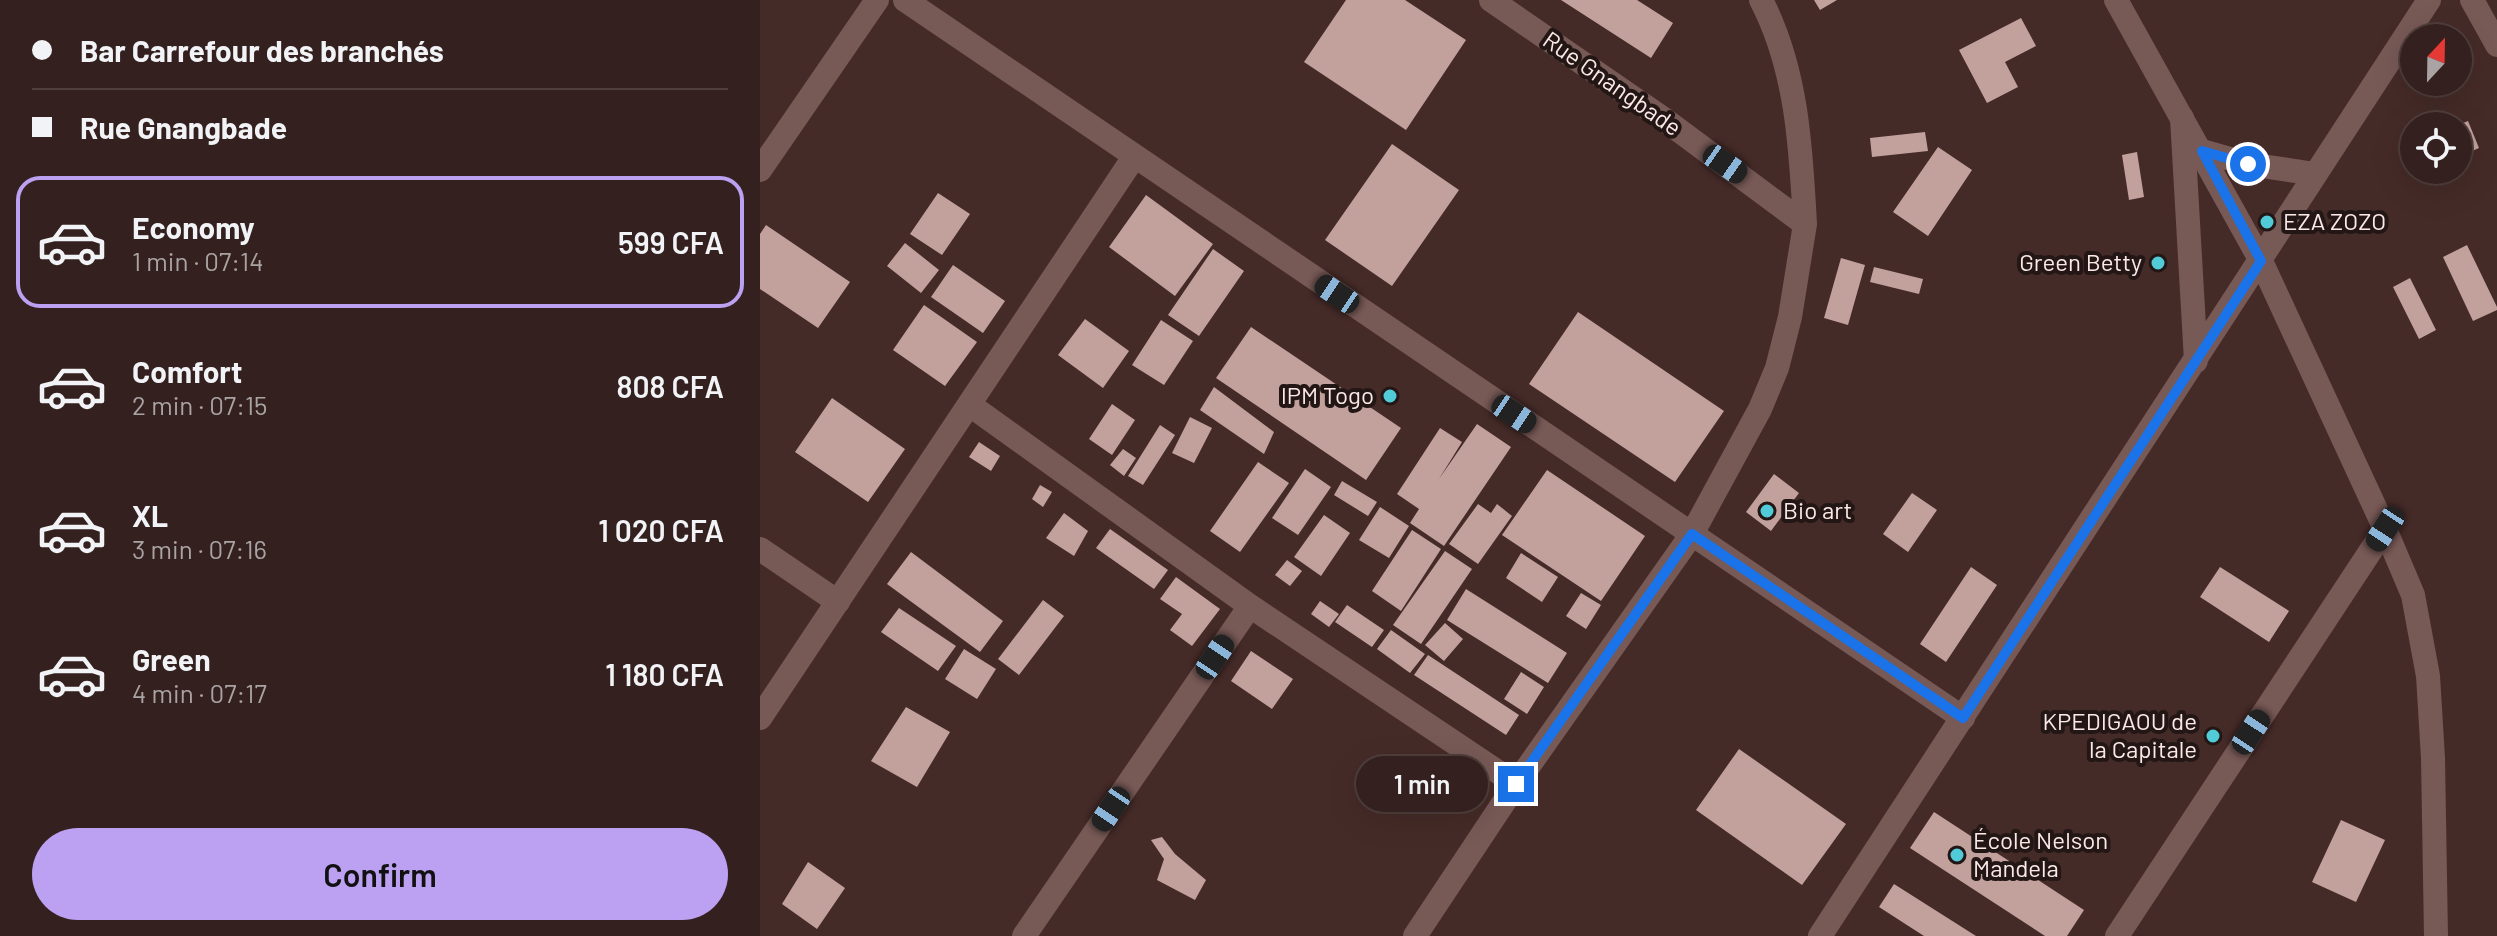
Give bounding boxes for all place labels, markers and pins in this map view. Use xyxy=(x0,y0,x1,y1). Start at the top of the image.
place label: EZA ZOZO xyxy=(2283,206,2386,235)
marker: EZA ZOZO xyxy=(2258,213,2276,231)
place label: Green Betty xyxy=(2019,247,2142,276)
marker: Green Betty xyxy=(2149,254,2167,272)
place label: IPM Togo xyxy=(1281,380,1374,409)
marker: IPM Togo xyxy=(1381,387,1399,405)
place label: Bio art xyxy=(1783,495,1852,524)
marker: Bio art xyxy=(1758,502,1776,520)
place label: KPEDIGAOU de la Capitale xyxy=(2042,706,2197,763)
marker: KPEDIGAOU de la Capitale xyxy=(2204,727,2222,745)
place label: École Nelson Mandela xyxy=(1973,825,2108,882)
marker: École Nelson Mandela xyxy=(1948,846,1966,864)

